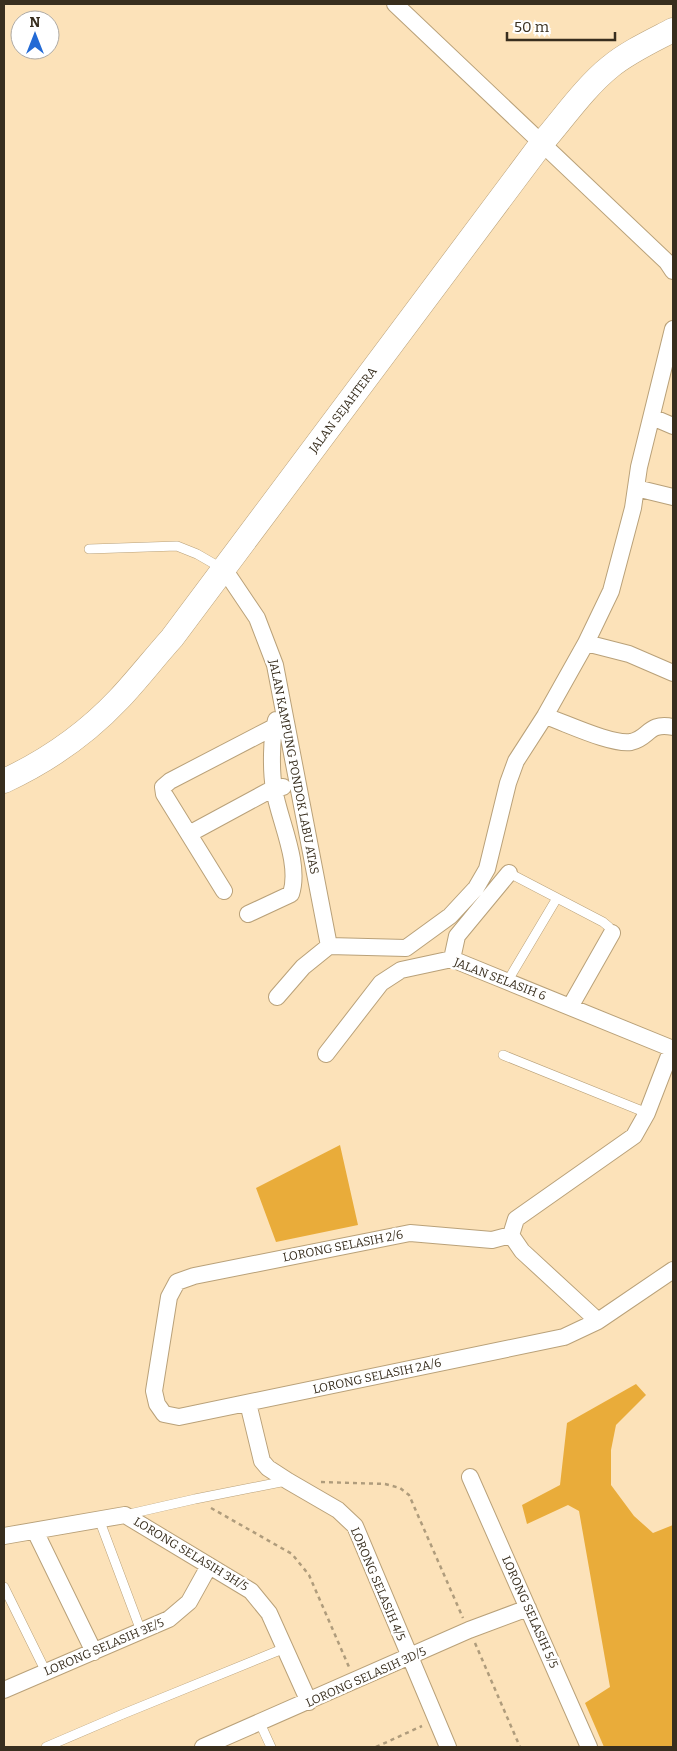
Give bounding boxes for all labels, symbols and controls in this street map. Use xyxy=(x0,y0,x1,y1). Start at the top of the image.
north arrow xyxy=(10,10,60,60)
scale bar xyxy=(507,10,614,42)
text: N xyxy=(30,14,41,31)
text: 50 m xyxy=(514,18,550,36)
street label: JALAN SEJAHTERA xyxy=(306,364,380,456)
street label: JALAN KAMPUNG PONDOK LABU ATAS xyxy=(266,658,322,875)
street label: JALAN SELASIH 6 xyxy=(451,955,548,1003)
street label: LORONG SELASIH 2/6 xyxy=(282,1227,404,1265)
street label: LORONG SELASIH 2A/6 xyxy=(312,1356,442,1396)
street label: LORONG SELASIH 3H/5 xyxy=(131,1514,251,1594)
street label: LORONG SELASIH 4/5 xyxy=(348,1525,408,1643)
street label: LORONG SELASIH 5/5 xyxy=(499,1554,561,1670)
street label: LORONG SELASIH 3E/5 xyxy=(42,1615,166,1679)
street label: LORONG SELASIH 3D/5 xyxy=(304,1644,428,1710)

